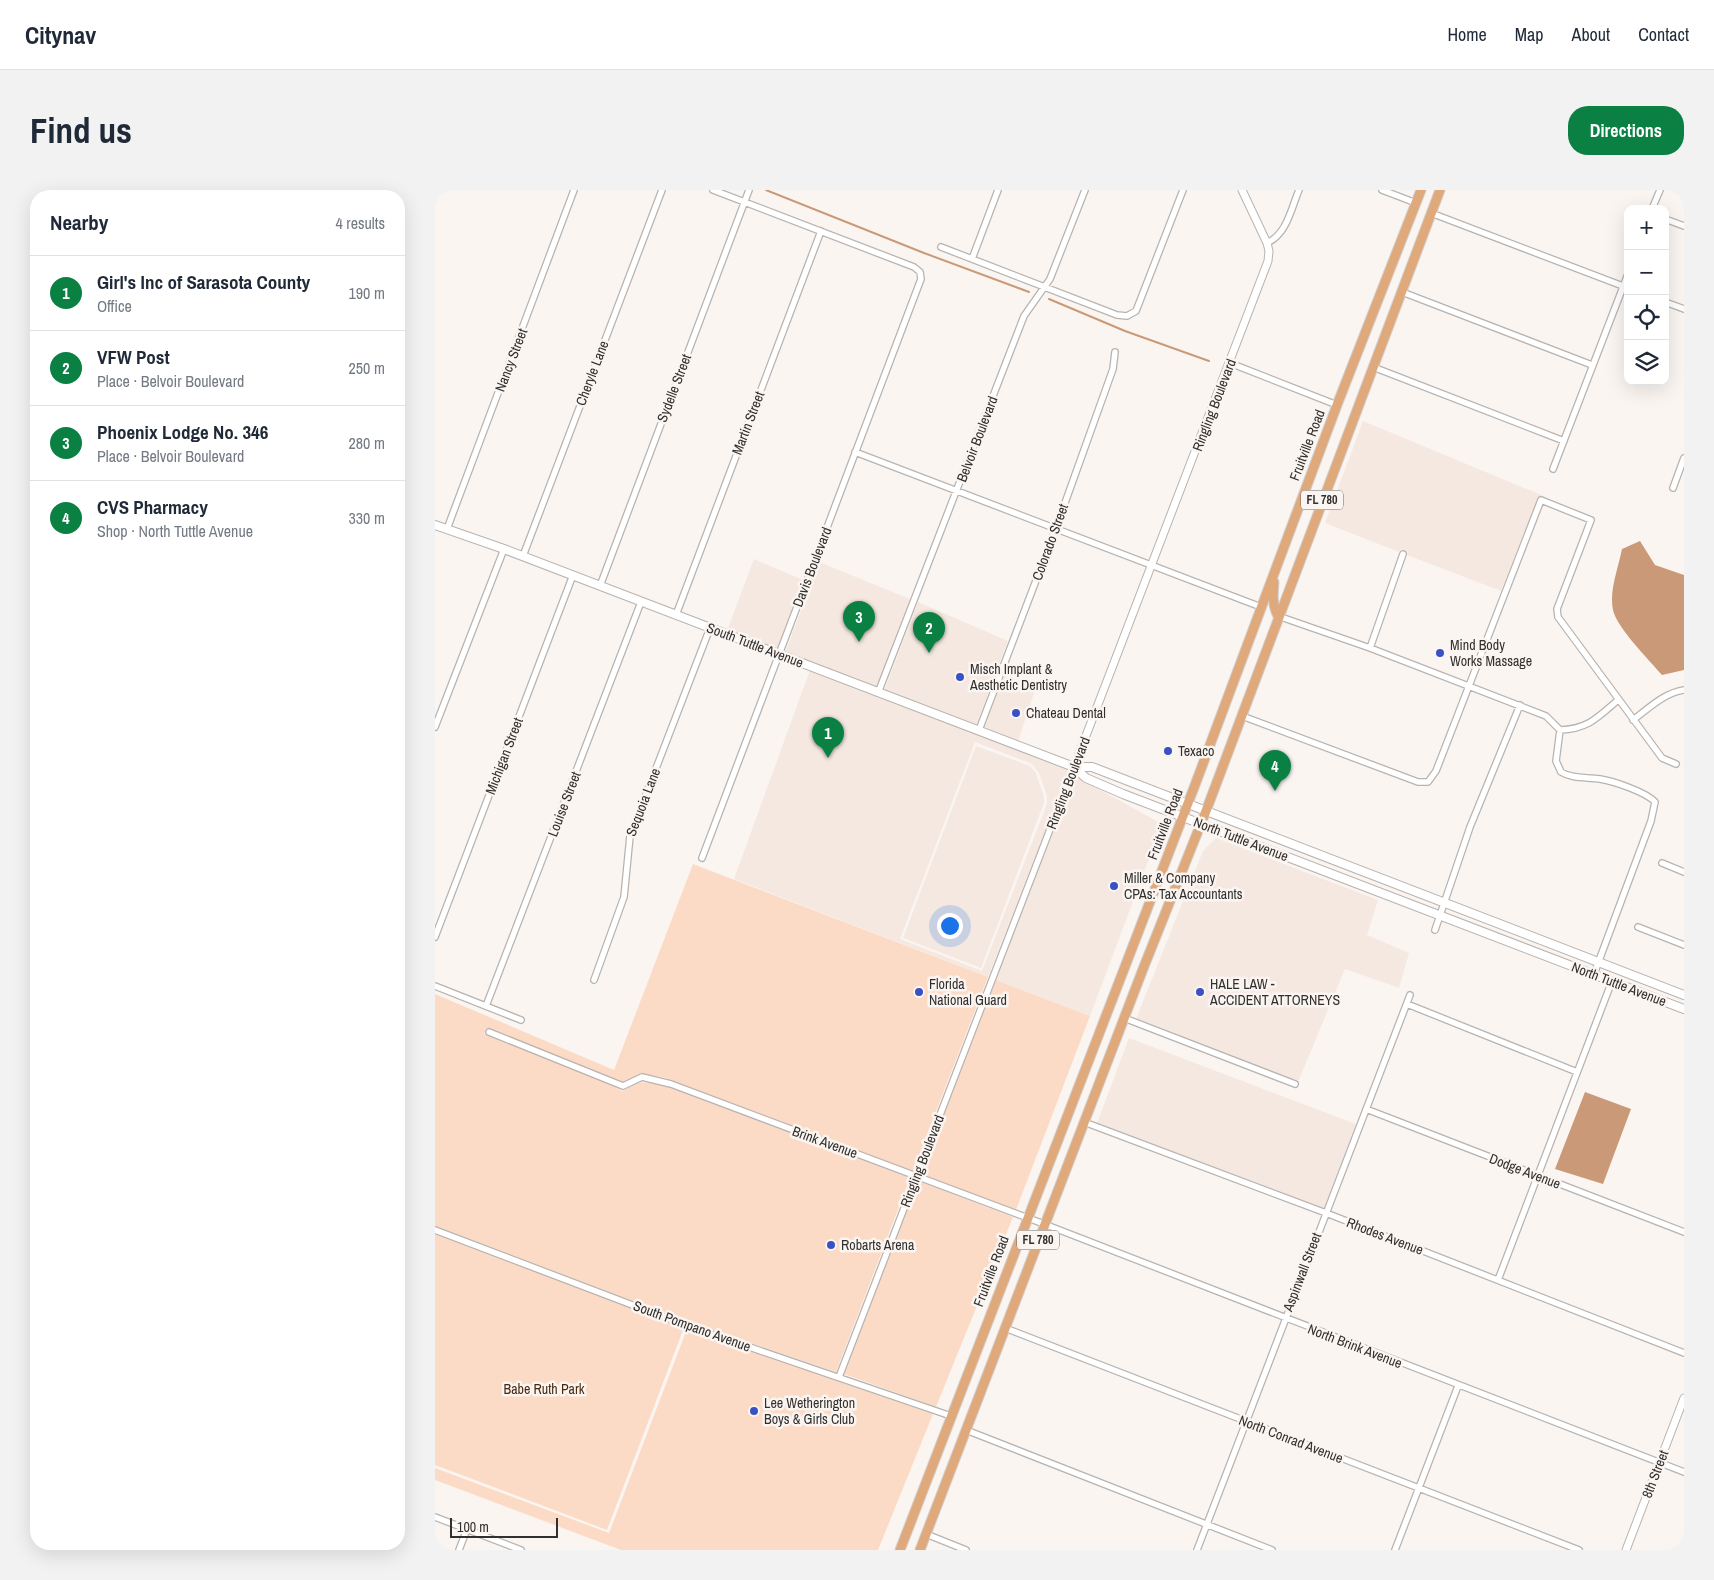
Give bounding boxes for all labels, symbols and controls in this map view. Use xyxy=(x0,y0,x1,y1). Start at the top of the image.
text: Citynav xyxy=(25,19,96,51)
text: Home xyxy=(1447,22,1487,47)
text: Map xyxy=(1515,22,1544,47)
text: About xyxy=(1572,22,1610,47)
text: Contact xyxy=(1638,22,1689,47)
button: Directions xyxy=(1568,106,1684,155)
text: Find us xyxy=(30,107,132,154)
map controls xyxy=(1624,205,1669,385)
button: + xyxy=(1624,205,1669,250)
text: Nearby xyxy=(50,208,108,237)
text: 4 results xyxy=(335,212,385,234)
button: − xyxy=(1624,250,1669,295)
text: Girl's Inc of Sarasota County xyxy=(97,269,310,295)
text: 1 xyxy=(62,282,70,304)
text: 190 m xyxy=(349,282,385,304)
text: Office xyxy=(97,295,132,317)
button: locate xyxy=(1624,295,1669,340)
street label: Nancy Street xyxy=(491,326,531,394)
street label: Cheryle Lane xyxy=(571,338,613,408)
button: layers xyxy=(1624,340,1669,385)
text: VFW Post xyxy=(97,344,170,370)
street label: Sydelle Street xyxy=(653,351,695,425)
street label: Ringling Boulevard xyxy=(1188,356,1240,454)
text: 2 xyxy=(62,357,70,379)
text: 250 m xyxy=(349,357,385,379)
text: Place · Belvoir Boulevard xyxy=(97,370,244,392)
street label: Martin Street xyxy=(728,389,768,457)
street label: Belvoir Boulevard xyxy=(952,393,1002,485)
street label: Fruitville Road xyxy=(1285,407,1329,483)
text: Phoenix Lodge No. 346 xyxy=(97,419,268,445)
text: 3 xyxy=(62,432,70,454)
text: 280 m xyxy=(349,432,385,454)
text: Place · Belvoir Boulevard xyxy=(97,445,244,467)
road number: FL 780 xyxy=(1301,490,1343,510)
text: CVS Pharmacy xyxy=(97,494,208,520)
street label: Colorado Street xyxy=(1028,501,1072,583)
text: 4 xyxy=(62,507,70,529)
text: 330 m xyxy=(349,507,385,529)
text: Shop · North Tuttle Avenue xyxy=(97,520,253,542)
street label: Davis Boulevard xyxy=(789,524,835,610)
pin: 3 xyxy=(843,601,875,642)
pin: 2 xyxy=(913,612,945,653)
street label: South Tuttle Avenue xyxy=(704,618,806,672)
place label: Mind Body Works Massage xyxy=(1450,636,1532,670)
marker: Mind Body Works Massage xyxy=(1434,647,1446,659)
place label: Misch Implant & Aesthetic Dentistry xyxy=(969,660,1067,694)
marker: Misch Implant & Aesthetic Dentistry xyxy=(954,671,966,683)
place label: Chateau Dental xyxy=(1026,704,1106,722)
marker: Chateau Dental xyxy=(1010,707,1022,719)
street label: Michigan Street xyxy=(481,715,527,797)
pin: 1 xyxy=(812,717,844,758)
street label: Ringling Boulevard xyxy=(1042,734,1094,832)
place label: Texaco xyxy=(1178,742,1214,760)
marker: Texaco xyxy=(1162,745,1174,757)
pin: 4 xyxy=(1259,750,1291,791)
street label: Sequoia Lane xyxy=(622,765,664,839)
street label: Louise Street xyxy=(543,769,585,839)
street label: Fruitville Road xyxy=(1143,786,1187,862)
street label: North Tuttle Avenue xyxy=(1191,813,1291,865)
place label: Miller & Company CPAs: Tax Accountants xyxy=(1124,869,1243,903)
marker: Miller & Company CPAs: Tax Accountants xyxy=(1108,880,1120,892)
your location xyxy=(937,913,963,939)
street label: North Tuttle Avenue xyxy=(1569,958,1669,1010)
place label: Florida National Guard xyxy=(929,975,1007,1009)
place label: HALE LAW - ACCIDENT ATTORNEYS xyxy=(1209,975,1341,1009)
marker: Florida National Guard xyxy=(913,986,925,998)
marker: HALE LAW - ACCIDENT ATTORNEYS xyxy=(1194,986,1206,998)
street label: Ringling Boulevard xyxy=(896,1112,948,1210)
street label: Brink Avenue xyxy=(790,1122,860,1162)
street label: Dodge Avenue xyxy=(1487,1149,1563,1193)
street label: Rhodes Avenue xyxy=(1344,1213,1426,1259)
road number: FL 780 xyxy=(1017,1230,1059,1250)
street label: Aspinwall Street xyxy=(1278,1230,1325,1315)
street label: Fruitville Road xyxy=(969,1233,1013,1309)
place label: Robarts Arena xyxy=(841,1236,915,1254)
marker: Robarts Arena xyxy=(825,1239,837,1251)
street label: South Pompano Avenue xyxy=(631,1296,753,1356)
street label: North Brink Avenue xyxy=(1305,1320,1405,1372)
park label: Babe Ruth Park xyxy=(503,1380,585,1398)
place label: Lee Wetherington Boys & Girls Club xyxy=(764,1394,855,1428)
marker: Lee Wetherington Boys & Girls Club xyxy=(748,1405,760,1417)
street label: North Conrad Avenue xyxy=(1236,1411,1346,1467)
street label: 8th Street xyxy=(1638,1448,1672,1500)
scale bar xyxy=(450,1515,557,1538)
text: 100 m xyxy=(457,1518,489,1536)

